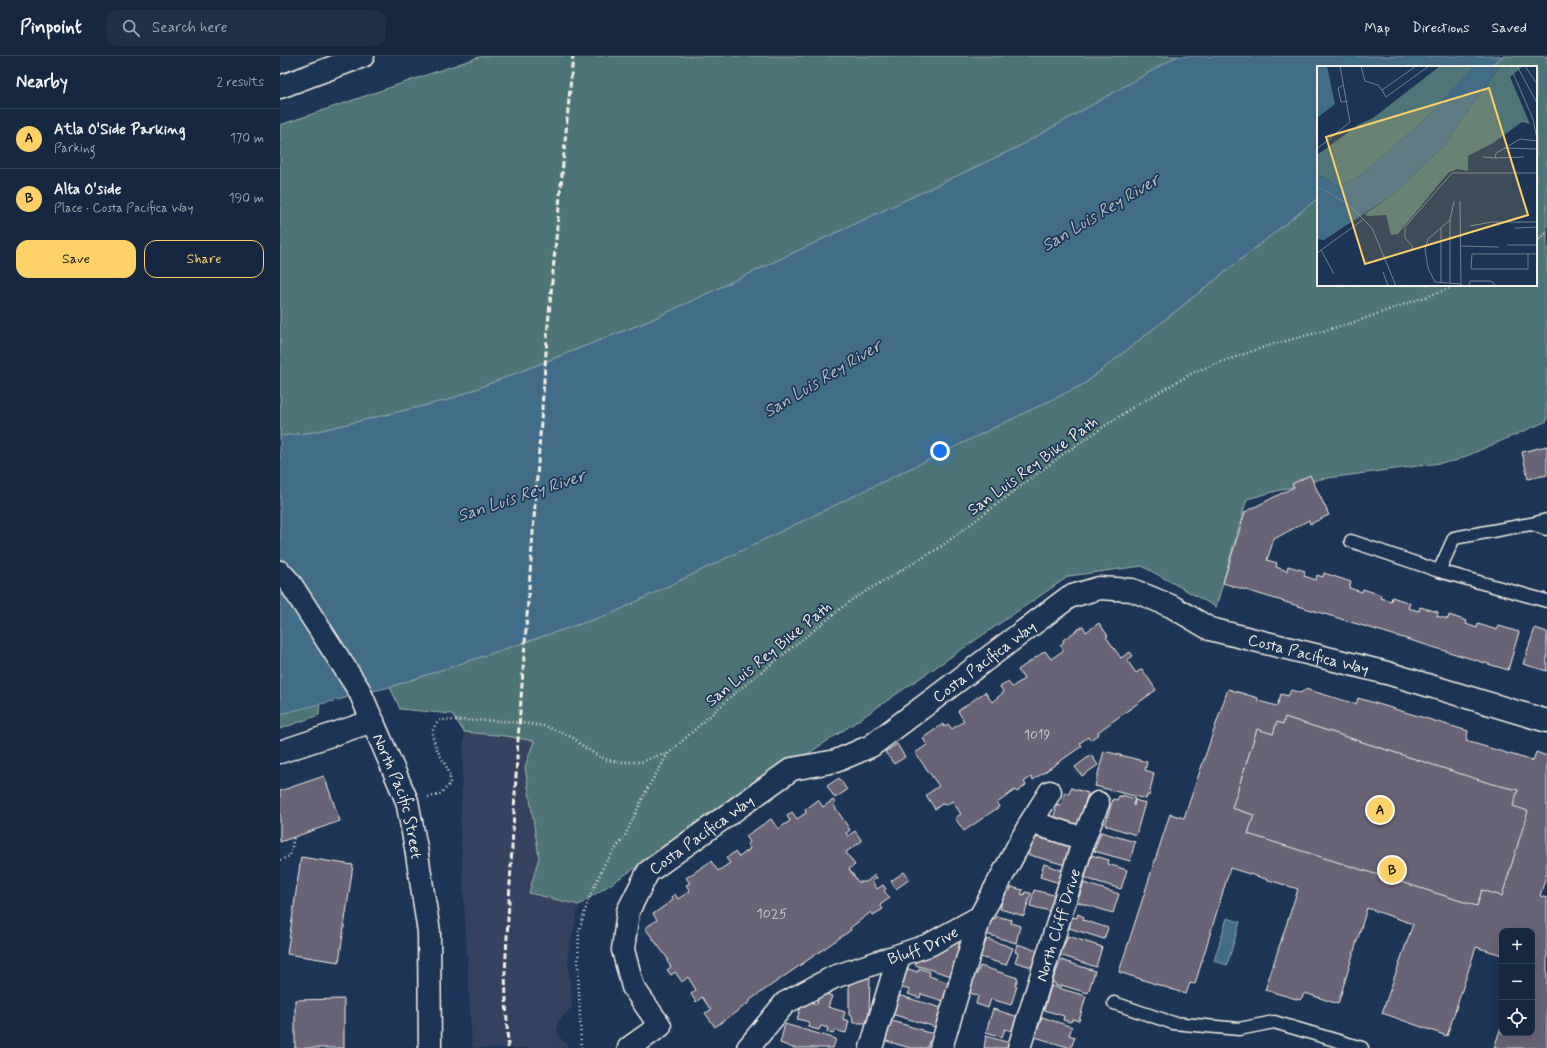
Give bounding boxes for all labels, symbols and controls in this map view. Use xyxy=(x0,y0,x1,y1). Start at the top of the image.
search box xyxy=(106,10,386,46)
text: Pinpoint xyxy=(20,15,82,40)
icon: search xyxy=(120,17,142,39)
text: Search here xyxy=(152,18,228,38)
text: Map xyxy=(1364,19,1390,37)
text: Directions xyxy=(1412,19,1470,37)
text: Saved xyxy=(1492,19,1527,37)
inset map xyxy=(1317,66,1537,286)
text: Nearby xyxy=(16,71,68,93)
text: 2 results xyxy=(217,74,264,91)
text: Atla O'Side Parking xyxy=(54,120,185,140)
text: A xyxy=(25,130,33,147)
text: 170 m xyxy=(230,130,264,147)
text: Parking xyxy=(54,140,96,157)
water label: San Luis Rey River xyxy=(1038,168,1166,257)
text: Alta O'side xyxy=(54,180,121,200)
text: B xyxy=(25,190,33,207)
text: 190 m xyxy=(229,190,264,207)
text: Place · Costa Pacifica Way xyxy=(54,200,193,217)
button: Save xyxy=(16,240,136,278)
button: Share xyxy=(144,240,264,278)
water label: San Luis Rey River xyxy=(760,334,888,423)
street label: San Luis Rey Bike Path xyxy=(963,412,1102,521)
your location xyxy=(930,441,950,461)
water label: San Luis Rey River xyxy=(455,464,591,527)
street label: San Luis Rey Bike Path xyxy=(702,597,836,712)
street label: Costa Pacifica Way xyxy=(929,617,1041,708)
street label: Costa Pacifica Way xyxy=(1245,630,1371,680)
house number: 1019 xyxy=(1024,726,1050,744)
street label: North Pacific Street xyxy=(367,730,427,861)
street label: Costa Pacifica Way xyxy=(645,791,758,880)
pin: A xyxy=(1367,795,1393,825)
pin: B xyxy=(1379,855,1405,885)
street label: North Cliff Drive xyxy=(1031,866,1086,984)
house number: 1025 xyxy=(756,905,788,923)
street label: Bluff Drive xyxy=(885,922,962,970)
map controls xyxy=(1499,928,1535,1036)
button: + xyxy=(1499,928,1535,964)
button: − xyxy=(1499,964,1535,1000)
button: locate xyxy=(1499,1000,1535,1036)

